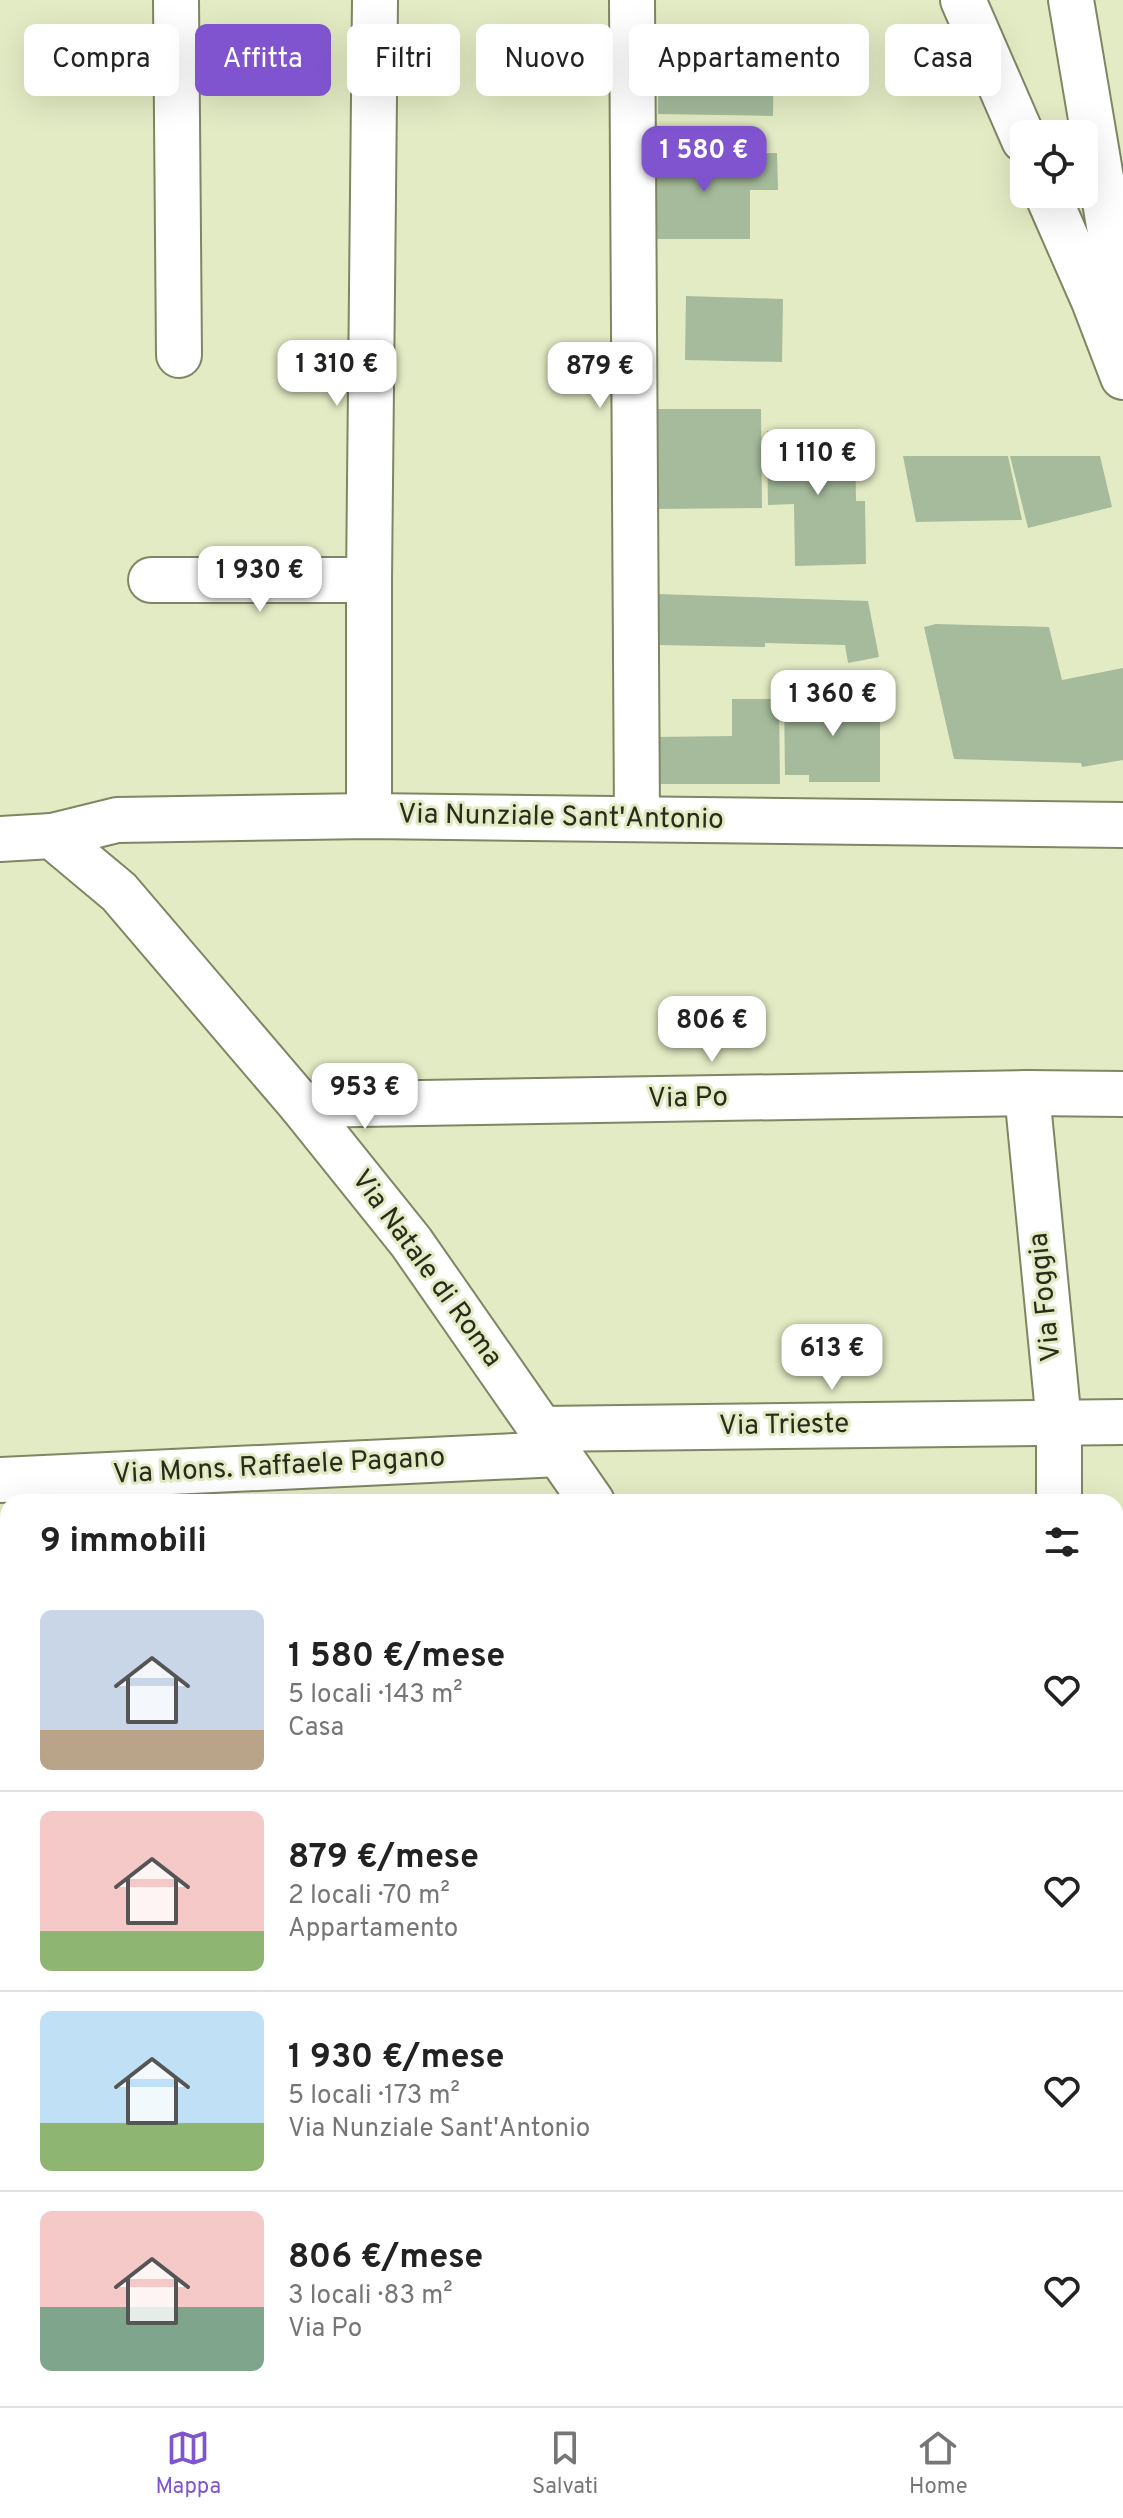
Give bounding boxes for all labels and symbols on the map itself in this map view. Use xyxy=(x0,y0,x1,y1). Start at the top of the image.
pin: 1 580 € xyxy=(630,126,778,194)
pin: 1 310 € xyxy=(263,340,411,408)
pin: 879 € xyxy=(544,342,656,410)
pin: 1 110 € xyxy=(744,429,892,497)
pin: 1 930 € xyxy=(186,546,334,614)
pin: 1 360 € xyxy=(759,670,907,738)
street label: Via Nunziale Sant'Antonio xyxy=(398,797,724,839)
pin: 806 € xyxy=(656,996,768,1064)
pin: 953 € xyxy=(309,1063,421,1131)
street label: Via Po xyxy=(648,1080,728,1118)
street label: Via Natale di Roma xyxy=(342,1163,510,1375)
street label: Via Foggia xyxy=(1021,1231,1071,1363)
pin: 613 € xyxy=(776,1324,888,1392)
street label: Via Trieste xyxy=(719,1407,849,1445)
street label: Via Mons. Raffaele Pagano xyxy=(112,1440,446,1494)

